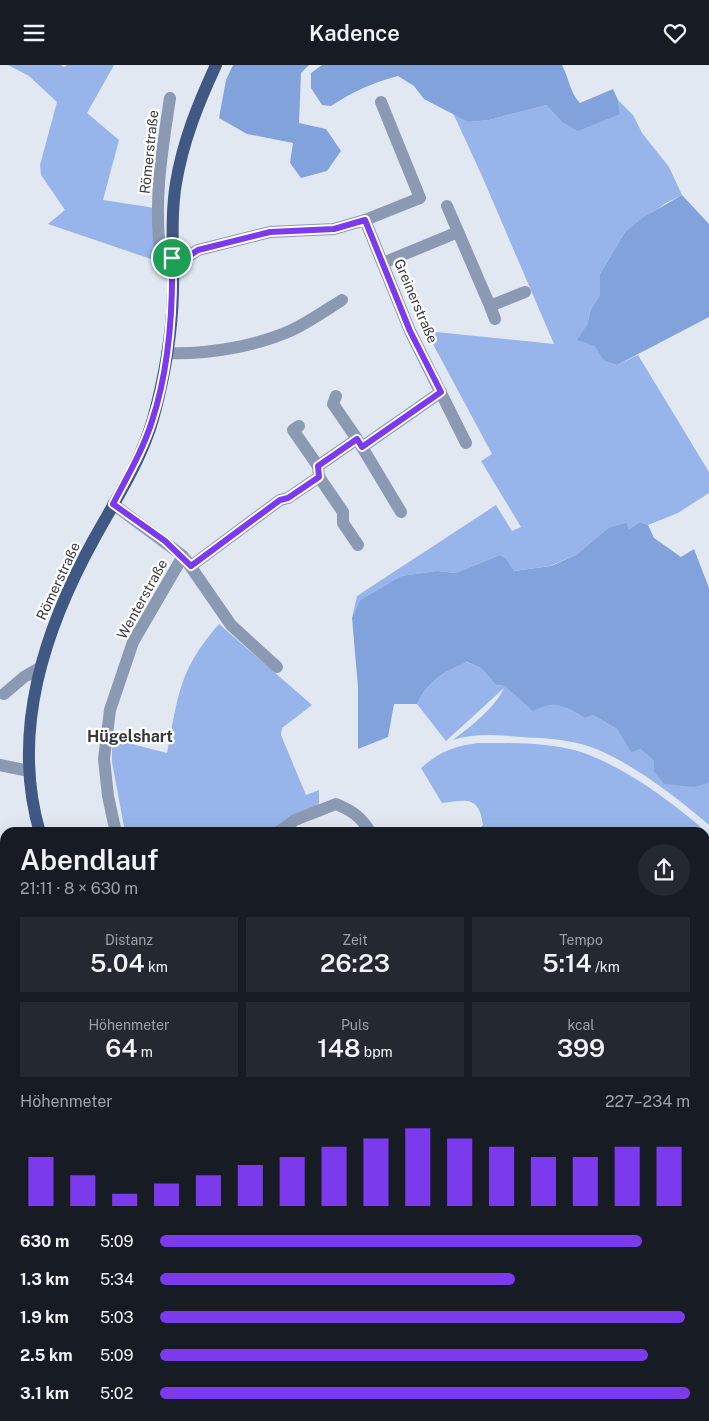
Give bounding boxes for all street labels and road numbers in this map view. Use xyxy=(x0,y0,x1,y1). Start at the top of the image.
street label: Römerstraße xyxy=(137,109,161,195)
street label: Greinerstraße xyxy=(391,256,441,346)
street label: Römerstraße xyxy=(33,539,83,623)
street label: Wenterstraße xyxy=(114,556,170,642)

